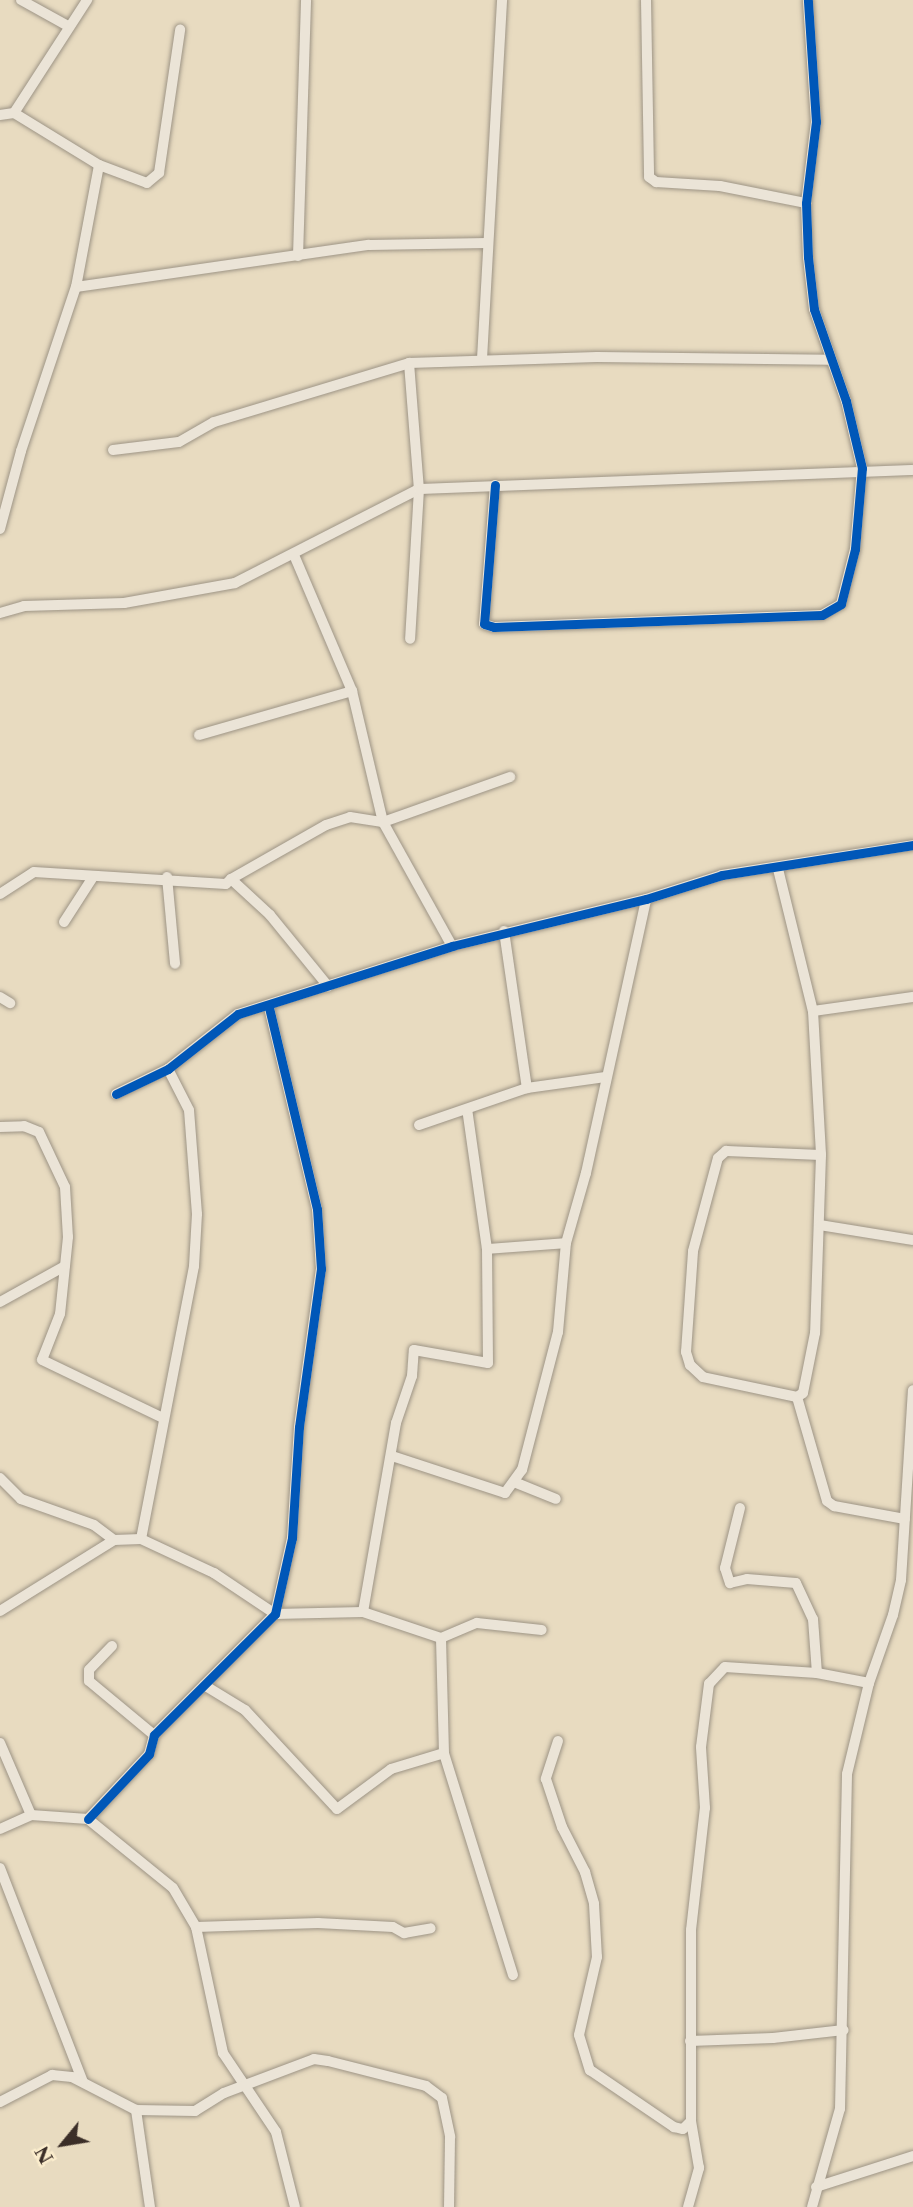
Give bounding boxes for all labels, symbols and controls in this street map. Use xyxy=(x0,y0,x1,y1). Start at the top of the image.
north arrow xyxy=(28,2109,98,2179)
text: N xyxy=(30,2142,58,2168)

